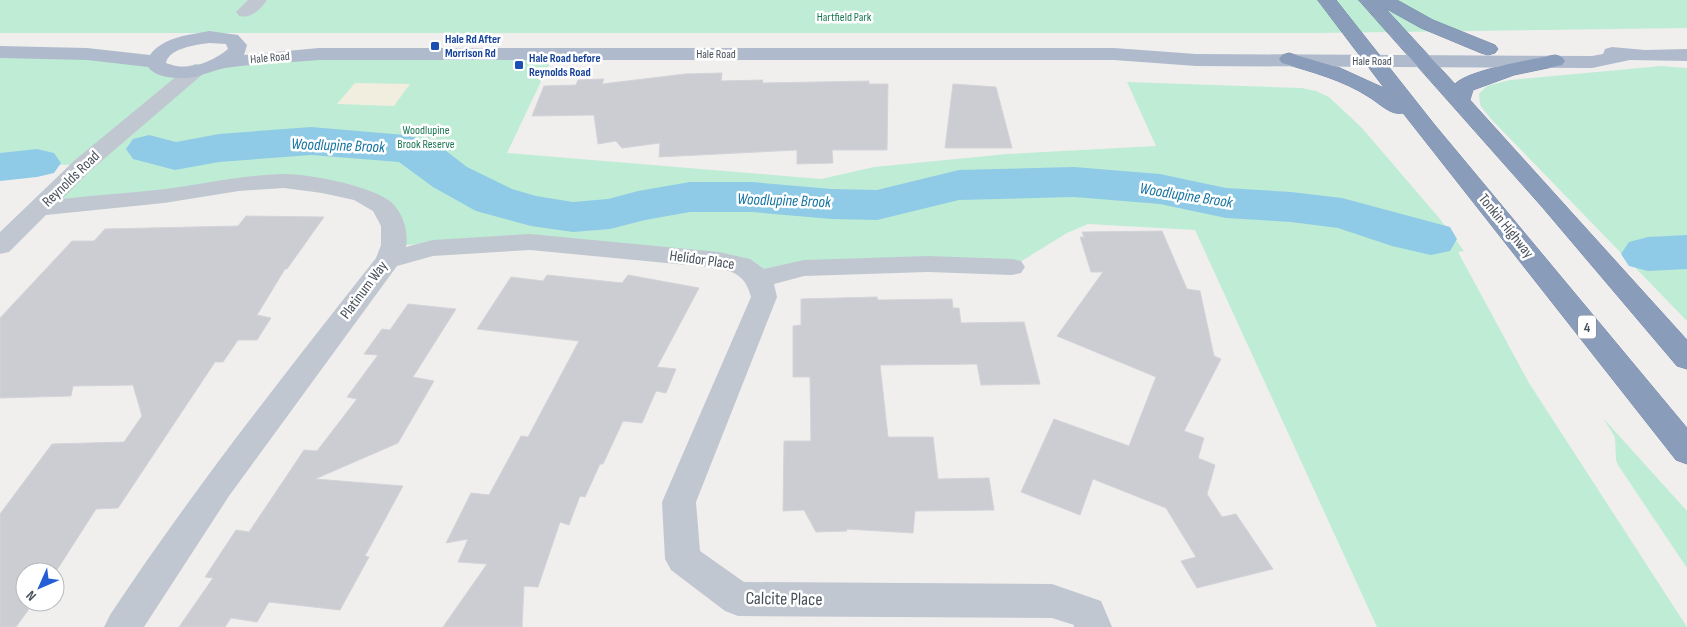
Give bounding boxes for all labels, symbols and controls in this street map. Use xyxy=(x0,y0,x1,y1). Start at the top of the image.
park label: Hartfield Park xyxy=(817,10,872,25)
place label: Hale Rd After Morrison Rd xyxy=(445,32,501,61)
marker: Hale Rd After Morrison Rd xyxy=(429,40,441,52)
street label: Hale Road xyxy=(696,47,736,62)
street label: Hale Road xyxy=(250,49,290,67)
place label: Hale Road before Reynolds Road xyxy=(529,51,601,80)
street label: Hale Road xyxy=(1352,54,1392,69)
marker: Hale Road before Reynolds Road xyxy=(513,59,525,71)
park label: Woodlupine Brook Reserve xyxy=(397,123,455,152)
water label: Woodlupine Brook xyxy=(291,135,386,157)
street label: Reynolds Road xyxy=(38,147,104,211)
water label: Woodlupine Brook xyxy=(1138,179,1235,213)
water label: Woodlupine Brook xyxy=(737,190,832,212)
street label: Tonkin Highway xyxy=(1474,190,1538,262)
street label: Helidor Place xyxy=(668,246,736,274)
street label: Platinum Way xyxy=(336,257,392,323)
road number: 4 xyxy=(1578,316,1596,338)
north arrow xyxy=(15,562,65,612)
text: N xyxy=(23,587,40,604)
street label: Calcite Place xyxy=(745,588,823,610)

